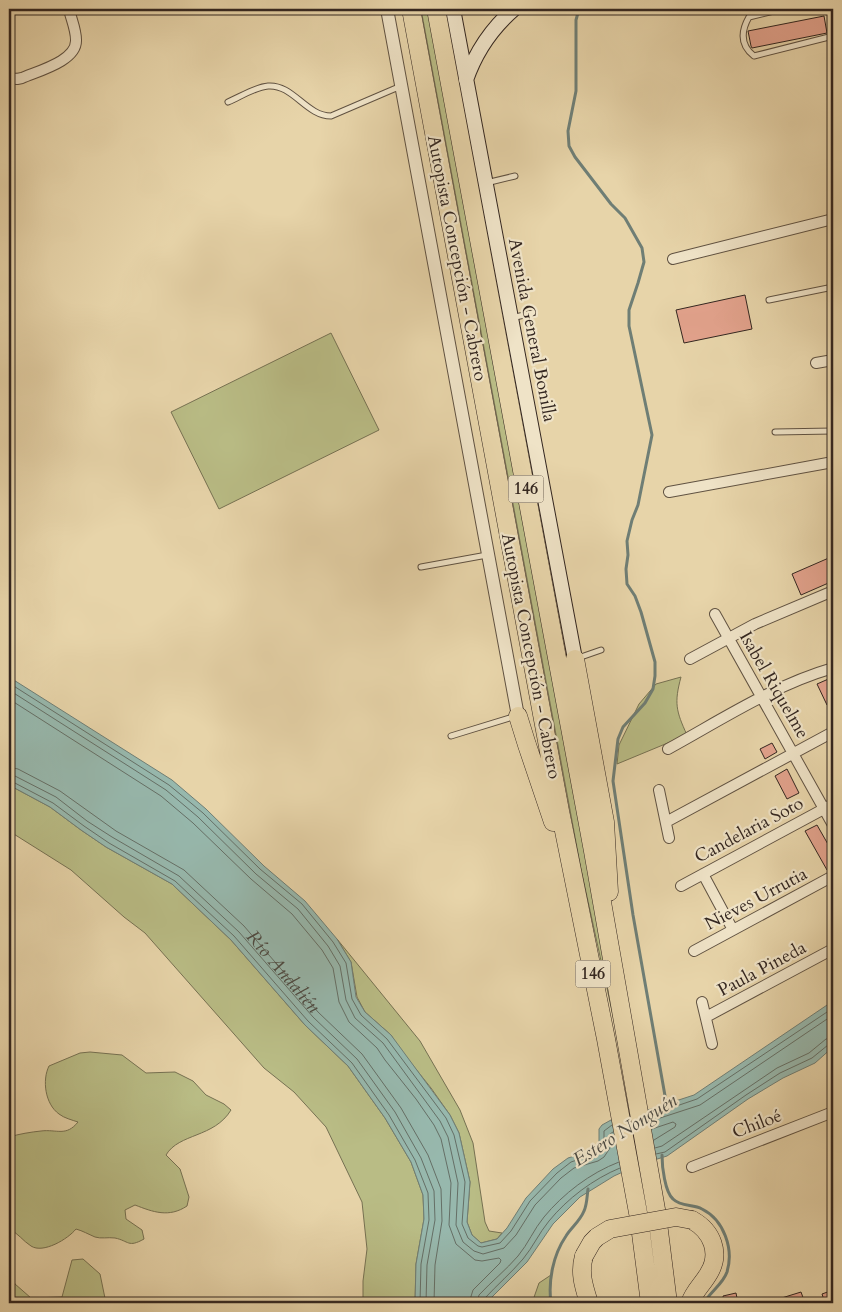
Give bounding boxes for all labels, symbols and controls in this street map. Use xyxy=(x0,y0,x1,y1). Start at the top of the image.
street label: Autopista Concepción - Cabrero xyxy=(421,133,493,383)
street label: Avenida General Bonilla xyxy=(502,236,562,424)
road number: 146 xyxy=(508,476,544,502)
street label: Autopista Concepción - Cabrero xyxy=(495,531,567,781)
street label: Isabel Riquelme xyxy=(733,627,815,743)
street label: Candelaria Soto xyxy=(690,791,808,869)
street label: Nieves Urrutia xyxy=(700,861,812,937)
water label: Río Andalién xyxy=(240,925,327,1019)
street label: Paula Pineda xyxy=(713,935,811,1003)
road number: 146 xyxy=(576,961,610,988)
water label: Estero Nonguén xyxy=(568,1087,683,1172)
street label: Chiloé xyxy=(729,1103,785,1145)

